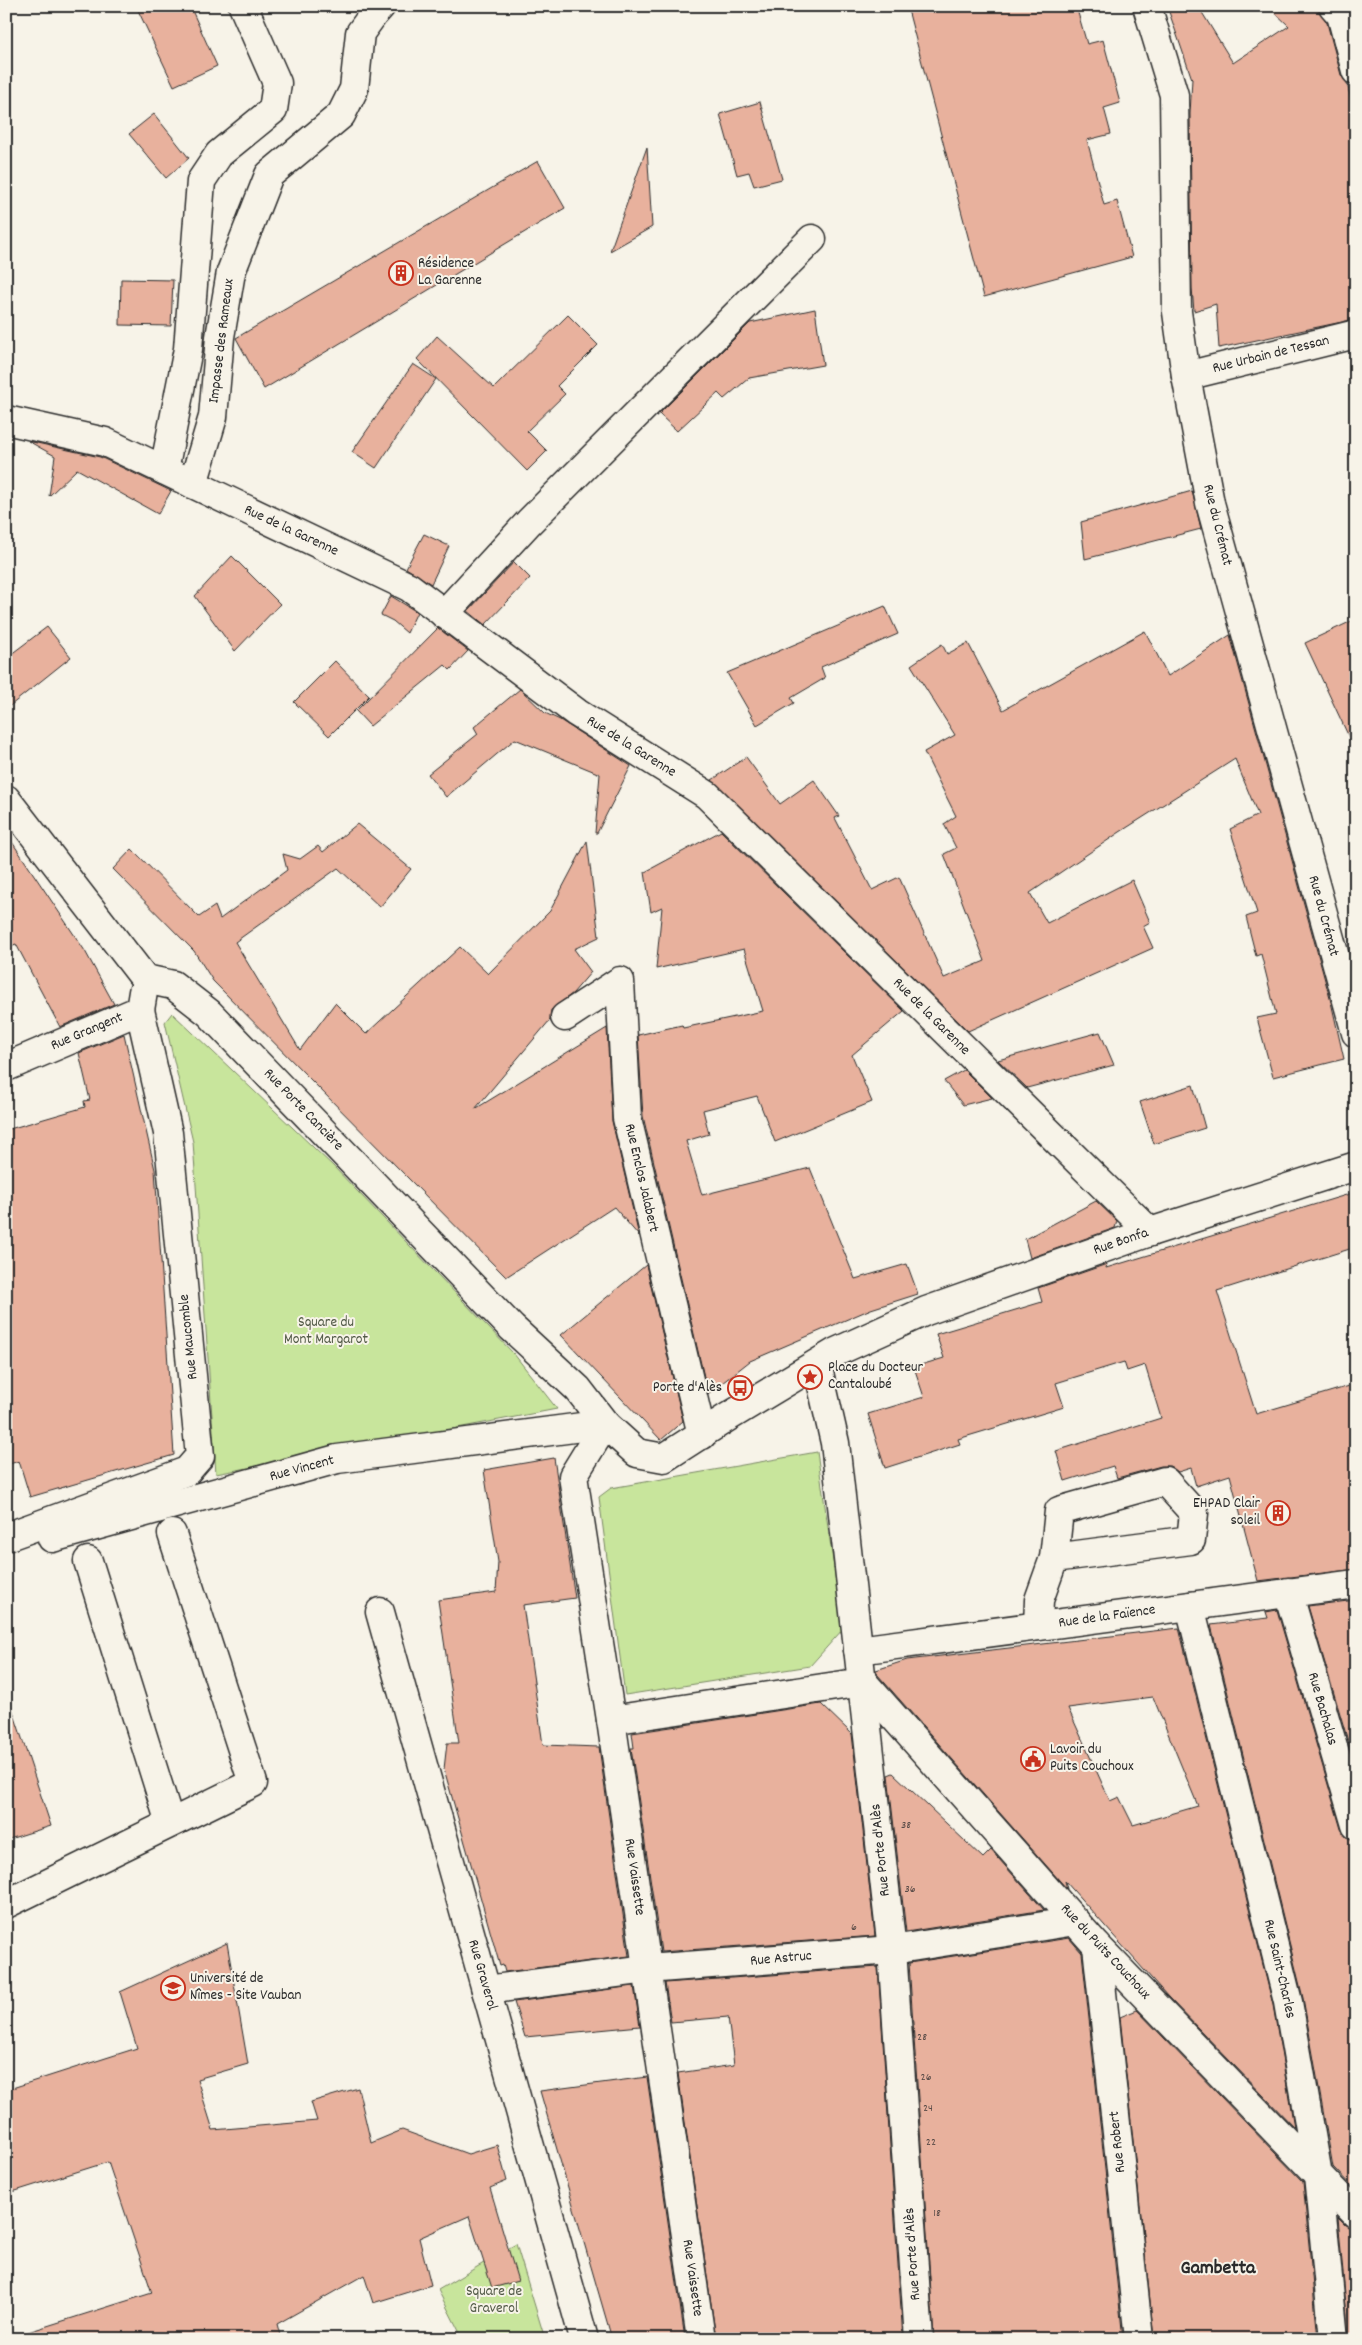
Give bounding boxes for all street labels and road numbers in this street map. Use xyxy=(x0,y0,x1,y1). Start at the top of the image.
street label: Impasse des Rameaux xyxy=(203,277,241,405)
street label: Rue Urbain de Tessan xyxy=(1210,330,1332,380)
street label: Rue du Crémat xyxy=(1196,482,1238,568)
street label: Rue de la Garenne xyxy=(240,499,342,563)
street label: Rue de la Garenne xyxy=(582,711,680,784)
street label: Rue du Crémat xyxy=(1302,873,1344,959)
street label: Rue de la Garenne xyxy=(887,973,975,1061)
street label: Rue Grangent xyxy=(47,1007,127,1057)
street label: Rue Porte Cancière xyxy=(258,1064,348,1156)
street label: Rue Enclos Jalabert xyxy=(618,1122,664,1235)
street label: Rue Bonfa xyxy=(1091,1222,1152,1262)
street label: Rue Maucomble xyxy=(174,1293,204,1381)
street label: Rue Vincent xyxy=(267,1450,337,1488)
street label: Rue de la Faïence xyxy=(1057,1599,1157,1635)
street label: Rue Bachalas xyxy=(1301,1670,1343,1748)
street label: Rue Porte d'Alès xyxy=(865,1803,897,1897)
street label: Rue Vaissette xyxy=(618,1837,650,1917)
street label: Rue du Puits Couchoux xyxy=(1055,1899,1156,2005)
street label: Rue Saint-Charles xyxy=(1257,1917,1301,2021)
street label: Rue Graverol xyxy=(461,1937,503,2013)
street label: Rue Astruc xyxy=(749,1945,813,1973)
street label: Rue Robert xyxy=(1104,2110,1132,2174)
street label: Rue Porte d'Alès xyxy=(899,2207,927,2301)
street label: Rue Vaissette xyxy=(676,2238,708,2318)

